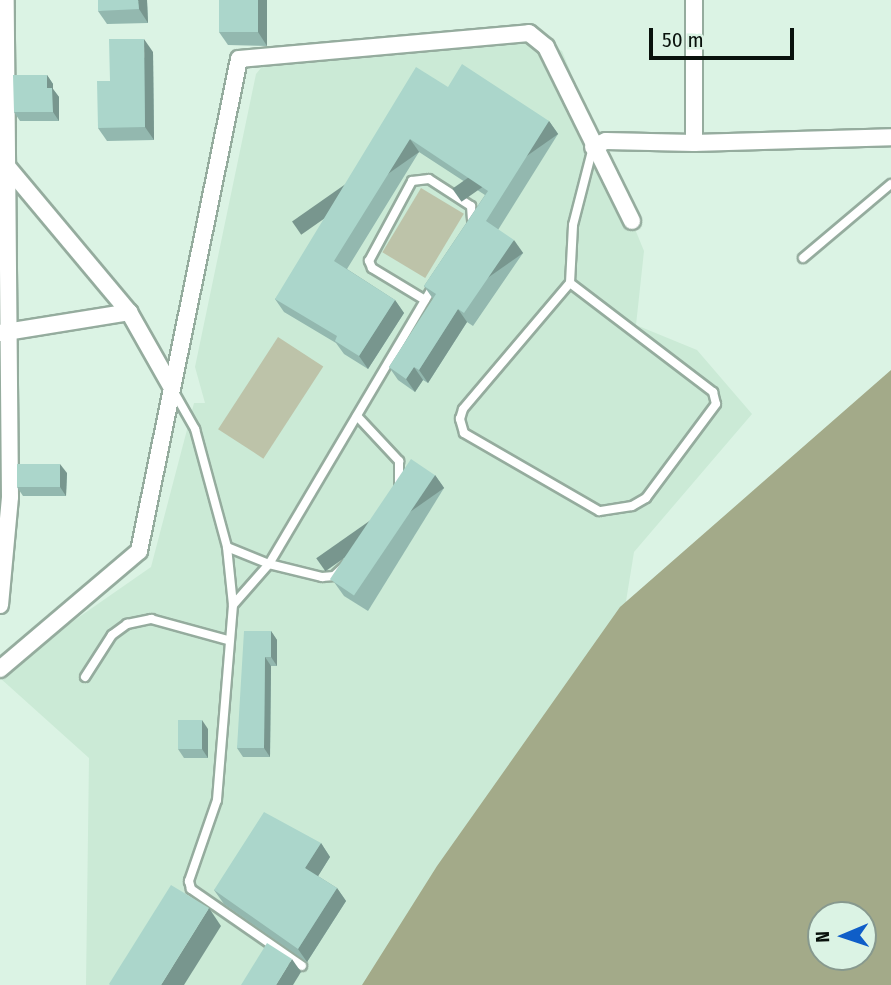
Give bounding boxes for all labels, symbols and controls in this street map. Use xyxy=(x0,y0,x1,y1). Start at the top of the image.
scale bar xyxy=(653,14,798,58)
text: 50 m xyxy=(662,27,704,53)
north arrow xyxy=(807,901,877,971)
text: N xyxy=(811,931,834,943)

